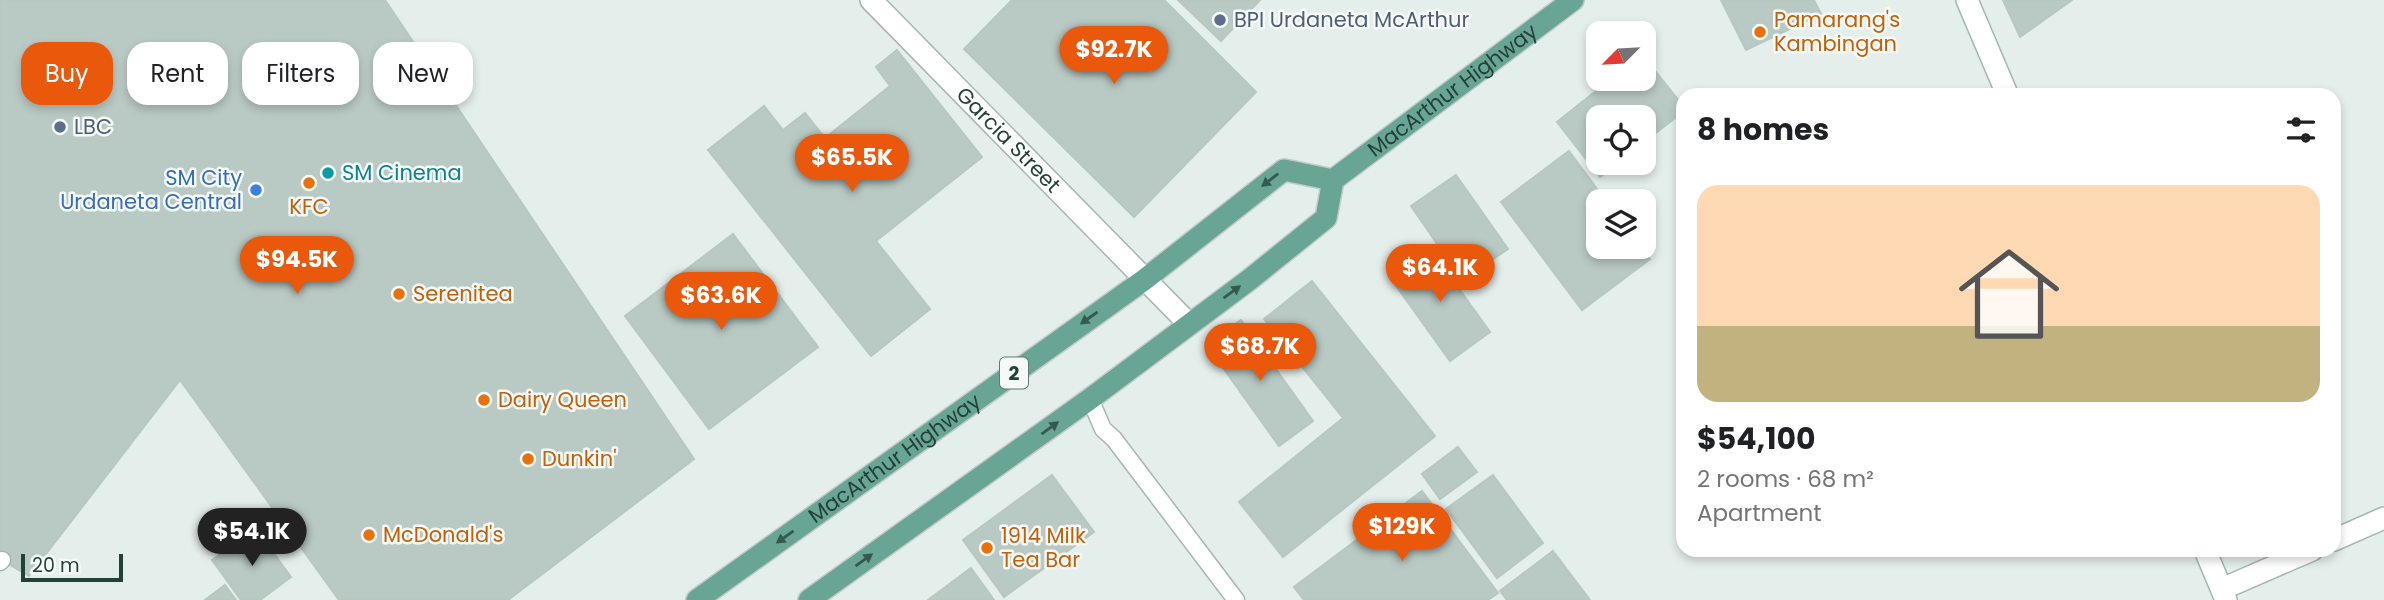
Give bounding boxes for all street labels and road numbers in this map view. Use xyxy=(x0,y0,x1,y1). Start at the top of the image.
street label: MacArthur Highway xyxy=(1361,17,1543,163)
street label: Garcia Street xyxy=(950,80,1067,199)
road number: 2 xyxy=(1000,358,1028,388)
street label: MacArthur Highway xyxy=(802,386,987,530)

